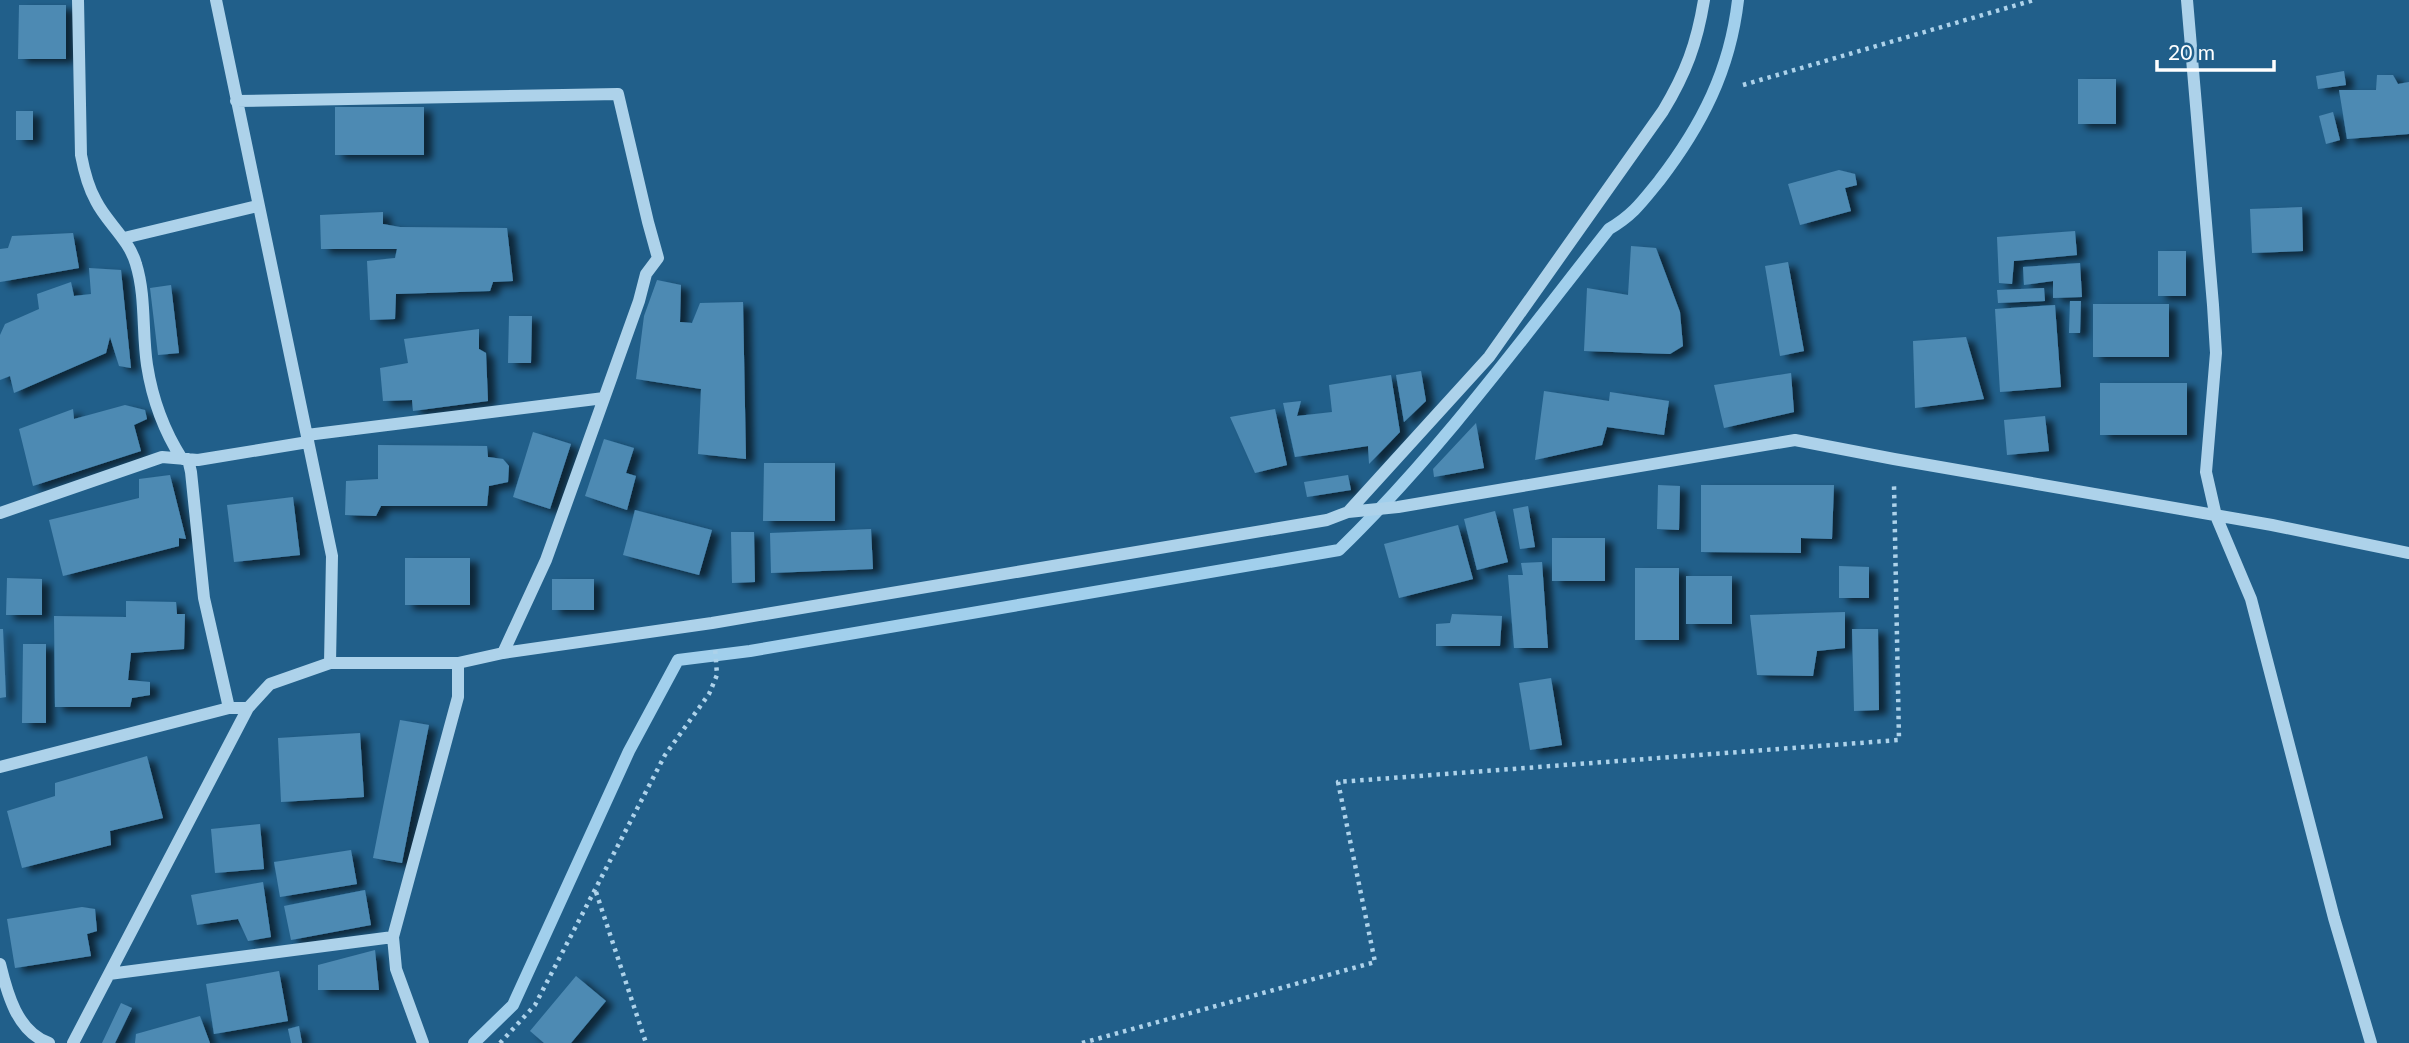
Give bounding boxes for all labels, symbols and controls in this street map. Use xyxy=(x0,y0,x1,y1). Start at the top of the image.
scale bar xyxy=(2157,28,2274,72)
text: 20 m xyxy=(2168,39,2215,64)

